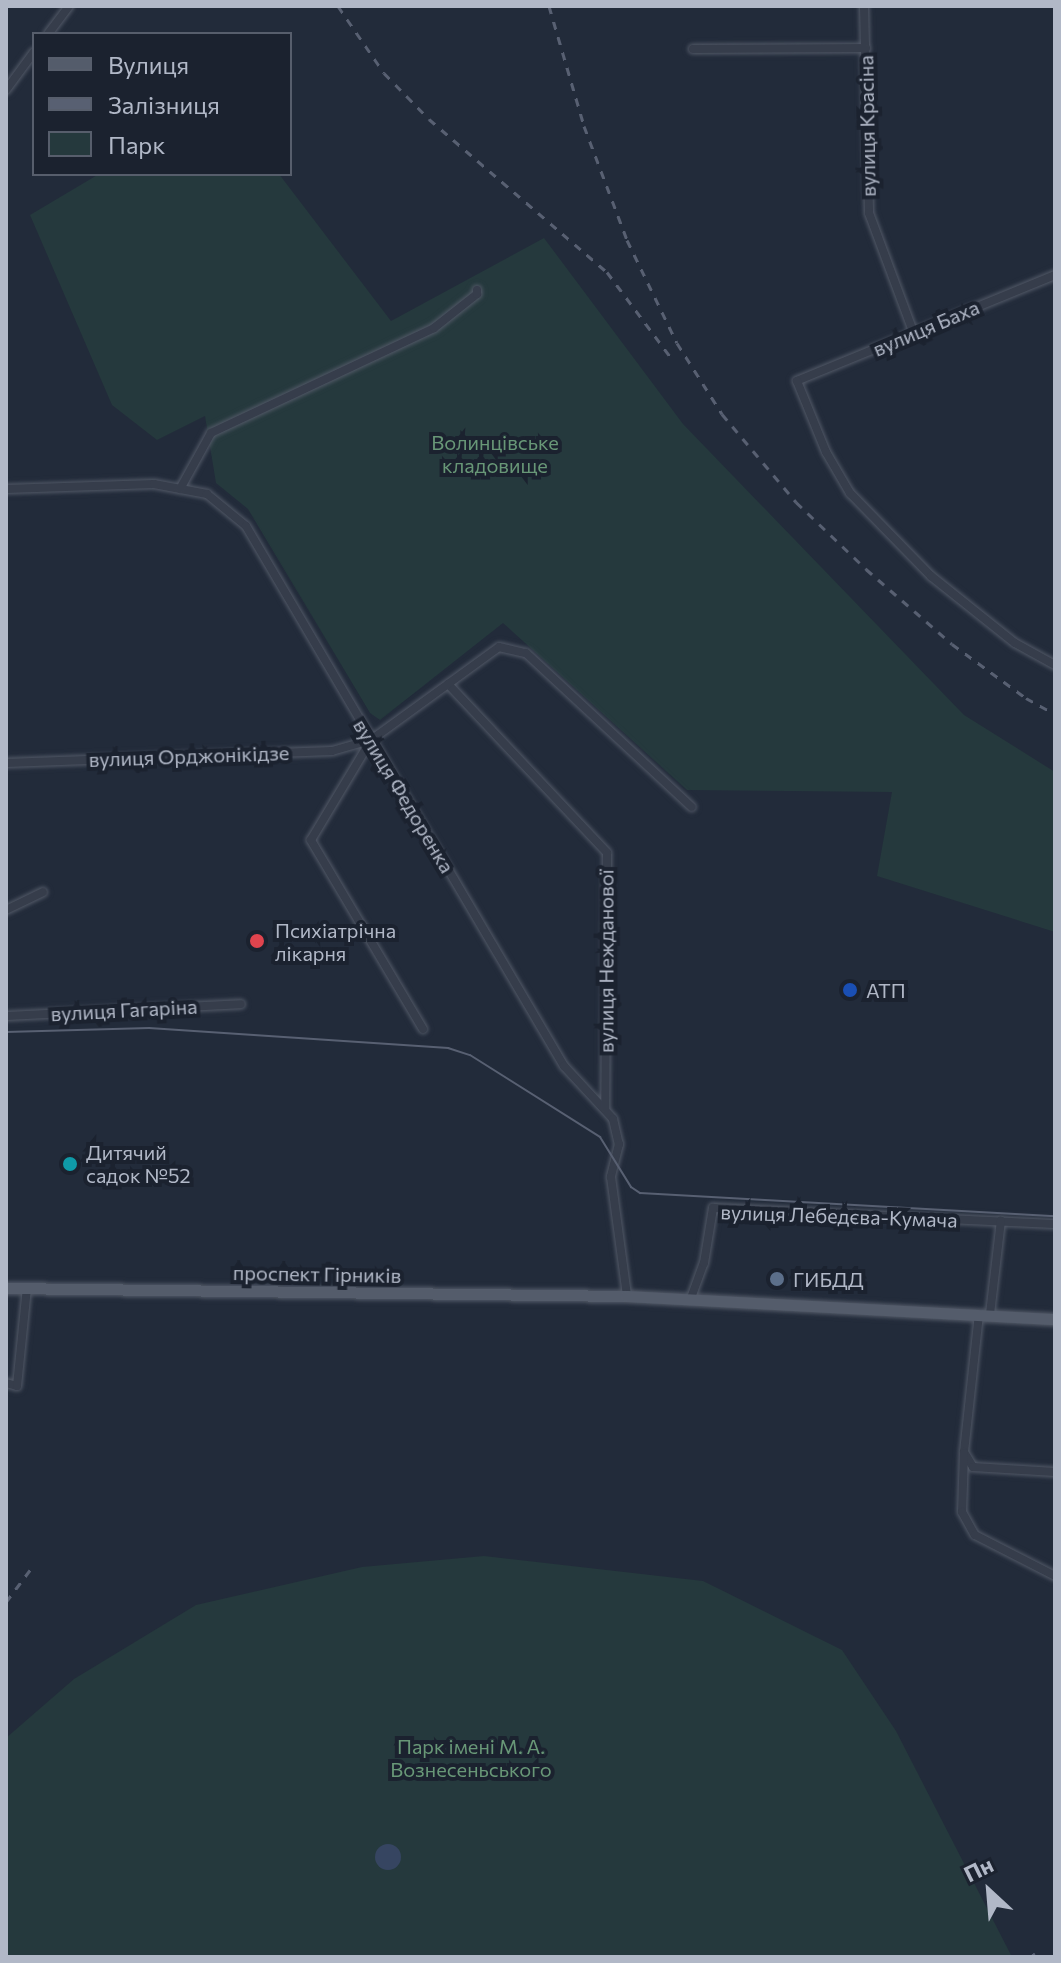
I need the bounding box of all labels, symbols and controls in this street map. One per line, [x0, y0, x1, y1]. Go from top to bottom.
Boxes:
legend [32, 32, 292, 176]
text: Вулиця [108, 50, 189, 79]
street label: вулиця Красіна [854, 55, 880, 197]
text: Залізниця [108, 90, 220, 119]
text: Парк [108, 130, 165, 159]
street label: вулиця Баха [869, 295, 983, 361]
park label: Волинцівське кладовище [431, 431, 559, 478]
street label: вулиця Федоренка [349, 715, 459, 877]
street label: вулиця Орджонікідзе [88, 741, 290, 771]
street label: вулиця Нежданової [594, 869, 618, 1053]
place label: Психіатрічна лікарня [275, 918, 396, 965]
marker: Психіатрічна лікарня [246, 930, 268, 952]
place label: АТП [866, 978, 906, 1002]
marker: АТП [841, 981, 859, 999]
street label: вулиця Гагаріна [50, 994, 198, 1026]
place label: Дитячий садок №52 [86, 1140, 190, 1187]
marker: Дитячий садок №52 [61, 1155, 79, 1173]
street label: вулиця Лебедєва-Кумача [720, 1200, 958, 1232]
street label: проспект Гірників [233, 1261, 401, 1287]
place label: ГИБДД [793, 1267, 864, 1291]
marker: ГИБДД [768, 1270, 786, 1288]
park label: Парк імені М. А. Вознесеньського [390, 1734, 552, 1781]
text: Пн [959, 1850, 997, 1888]
north arrow [949, 1851, 1029, 1931]

